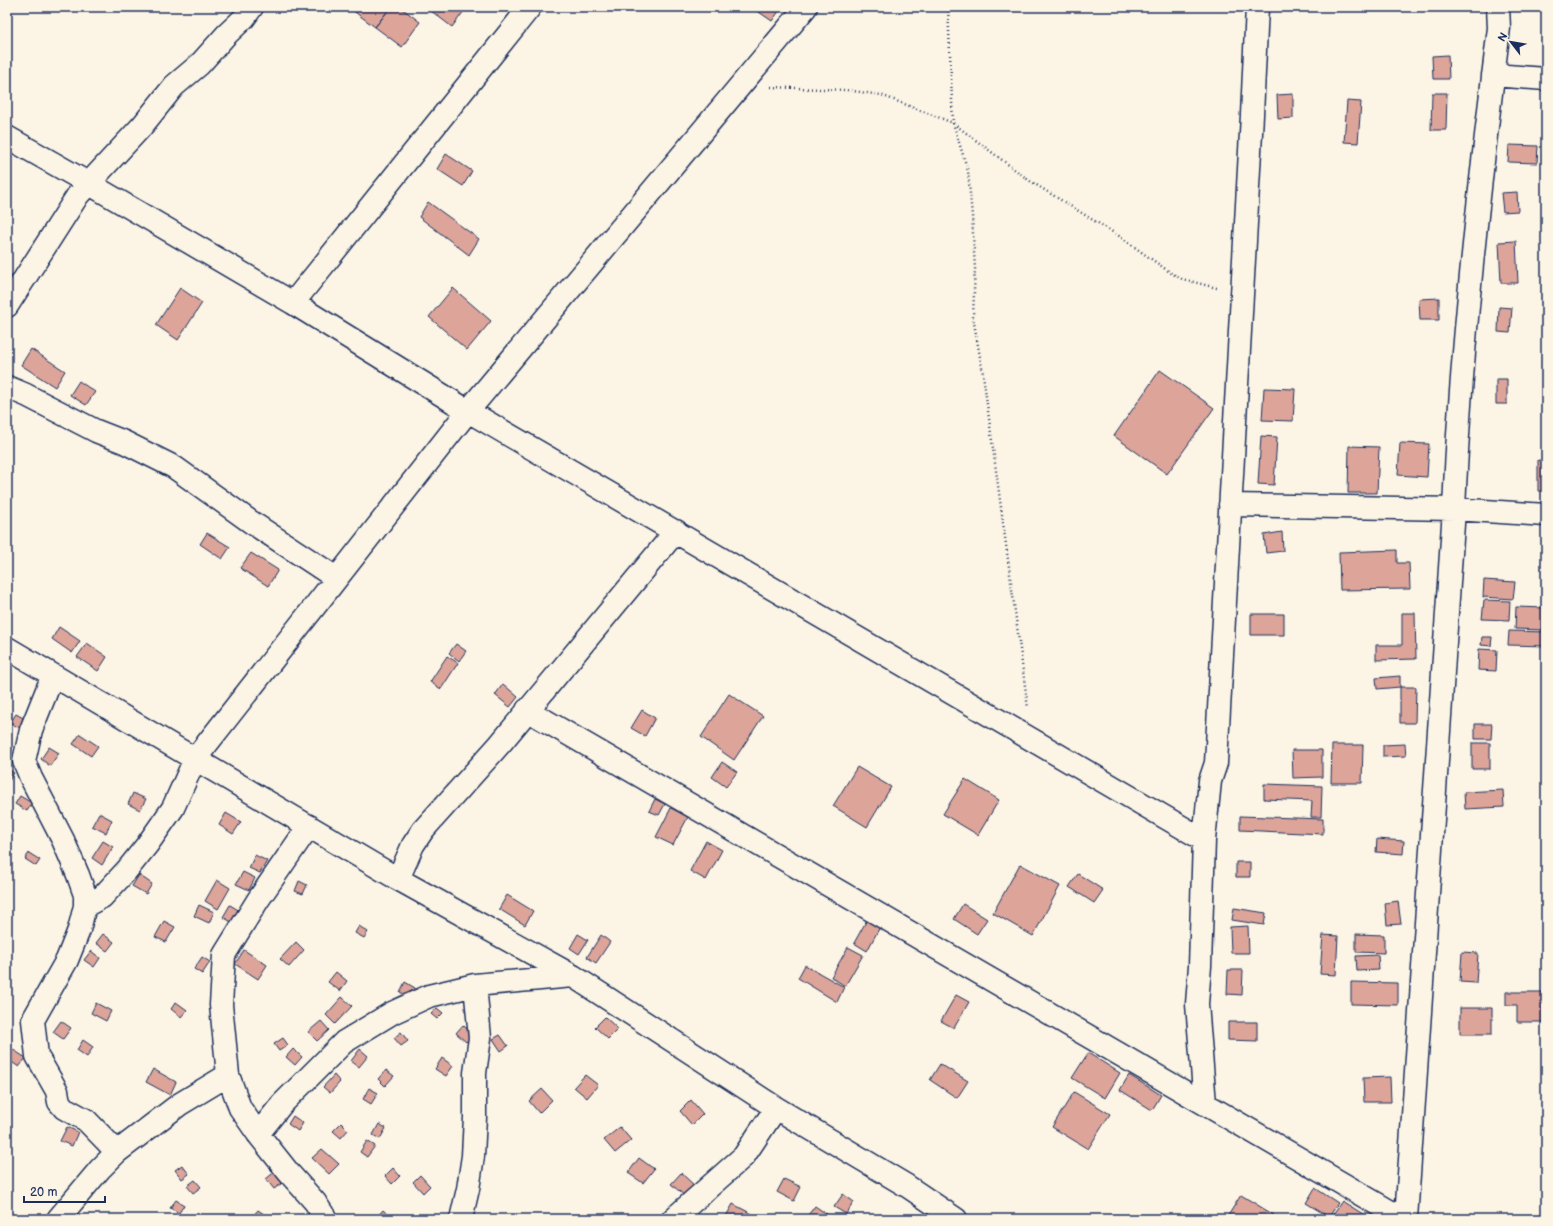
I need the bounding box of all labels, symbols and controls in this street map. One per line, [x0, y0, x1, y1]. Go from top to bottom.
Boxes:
north arrow [1491, 22, 1531, 62]
text: N [1495, 30, 1511, 44]
scale bar [24, 1178, 105, 1204]
text: 20 m [30, 1185, 57, 1200]

